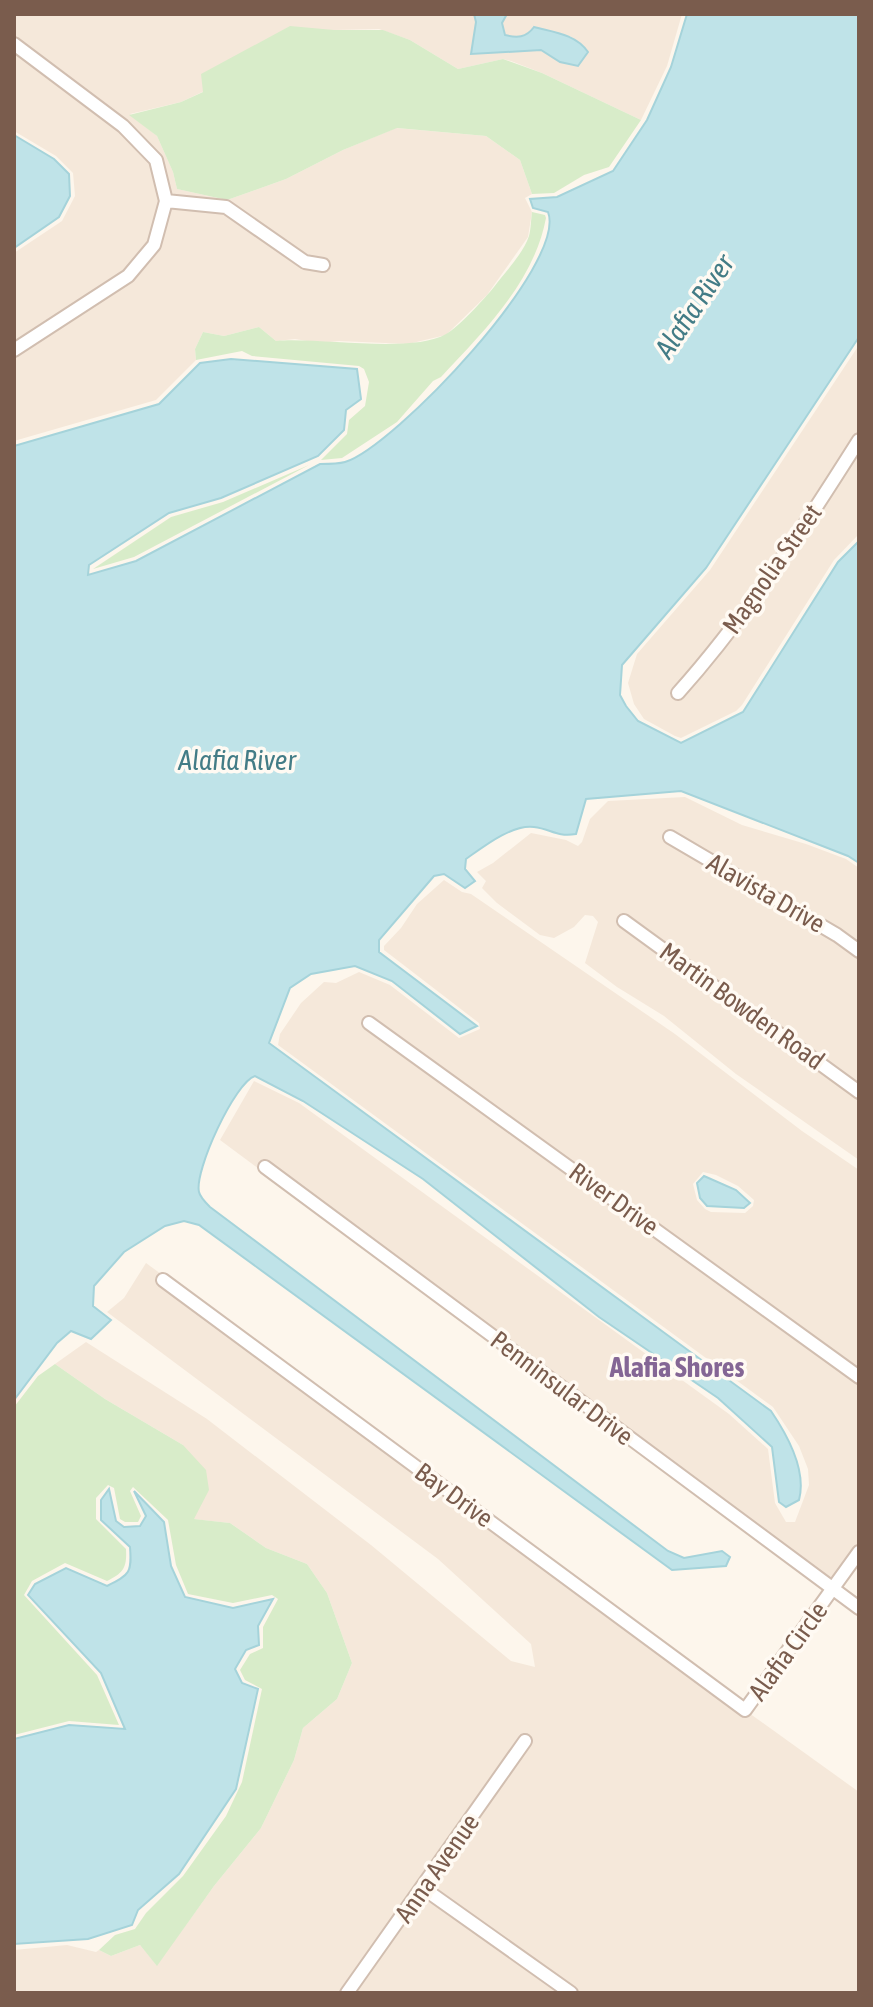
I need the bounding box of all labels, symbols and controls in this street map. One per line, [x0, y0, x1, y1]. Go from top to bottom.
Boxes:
water label: Alafia River [647, 247, 741, 364]
street label: Magnolia Street [716, 499, 828, 639]
water label: Alafia River [177, 744, 297, 776]
street label: Alavista Drive [702, 847, 830, 939]
street label: Martin Bowden Road [654, 936, 830, 1076]
street label: River Drive [564, 1157, 664, 1241]
street label: Penninsular Drive [485, 1325, 639, 1451]
district label: Alafia Shores [609, 1351, 744, 1383]
street label: Bay Drive [409, 1457, 499, 1533]
street label: Alafia Circle [742, 1596, 834, 1706]
street label: Anna Avenue [389, 1808, 485, 1928]

